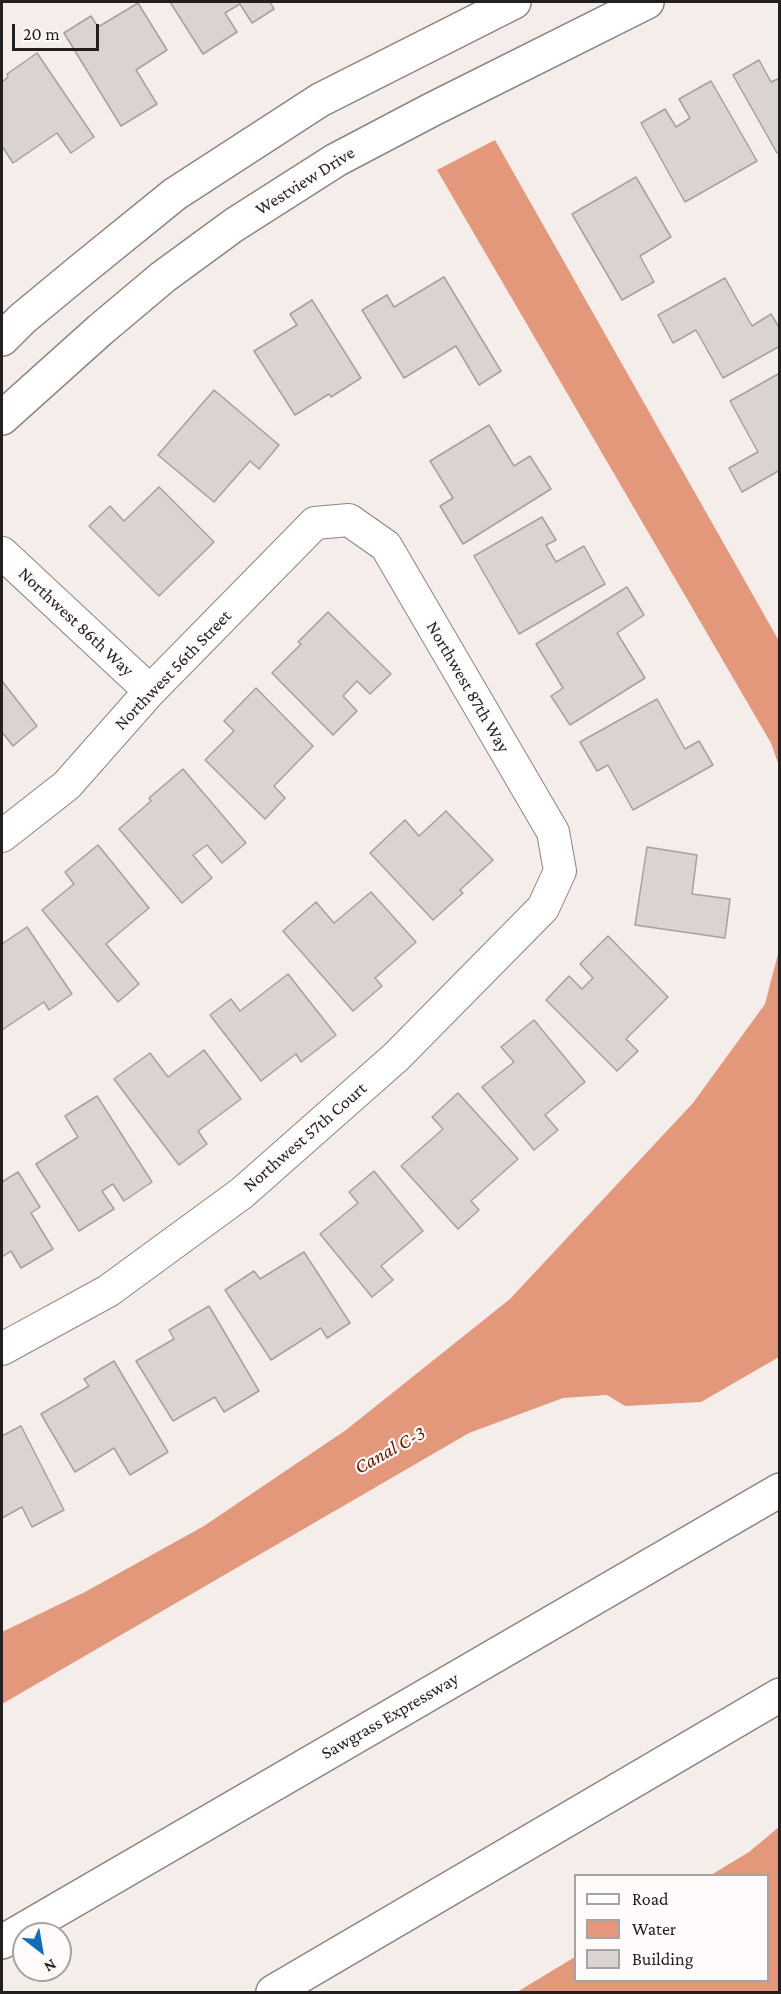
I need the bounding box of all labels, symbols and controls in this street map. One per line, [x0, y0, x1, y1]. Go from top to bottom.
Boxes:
scale bar [15, 12, 102, 50]
text: 20 m [23, 24, 60, 44]
street label: Westview Drive [251, 142, 359, 220]
street label: Northwest 86th Way [14, 563, 138, 681]
street label: Northwest 56th Street [110, 605, 236, 735]
street label: Northwest 87th Way [422, 617, 514, 757]
street label: Northwest 57th Court [239, 1077, 371, 1197]
water label: Canal C-3 [350, 1421, 430, 1479]
street label: Sawgrass Expressway [317, 1668, 463, 1764]
legend [574, 1874, 769, 1982]
text: Road [632, 1889, 669, 1909]
text: Water [632, 1919, 676, 1939]
north arrow [12, 1922, 72, 1982]
text: Building [632, 1949, 693, 1969]
text: N [41, 1956, 60, 1976]

